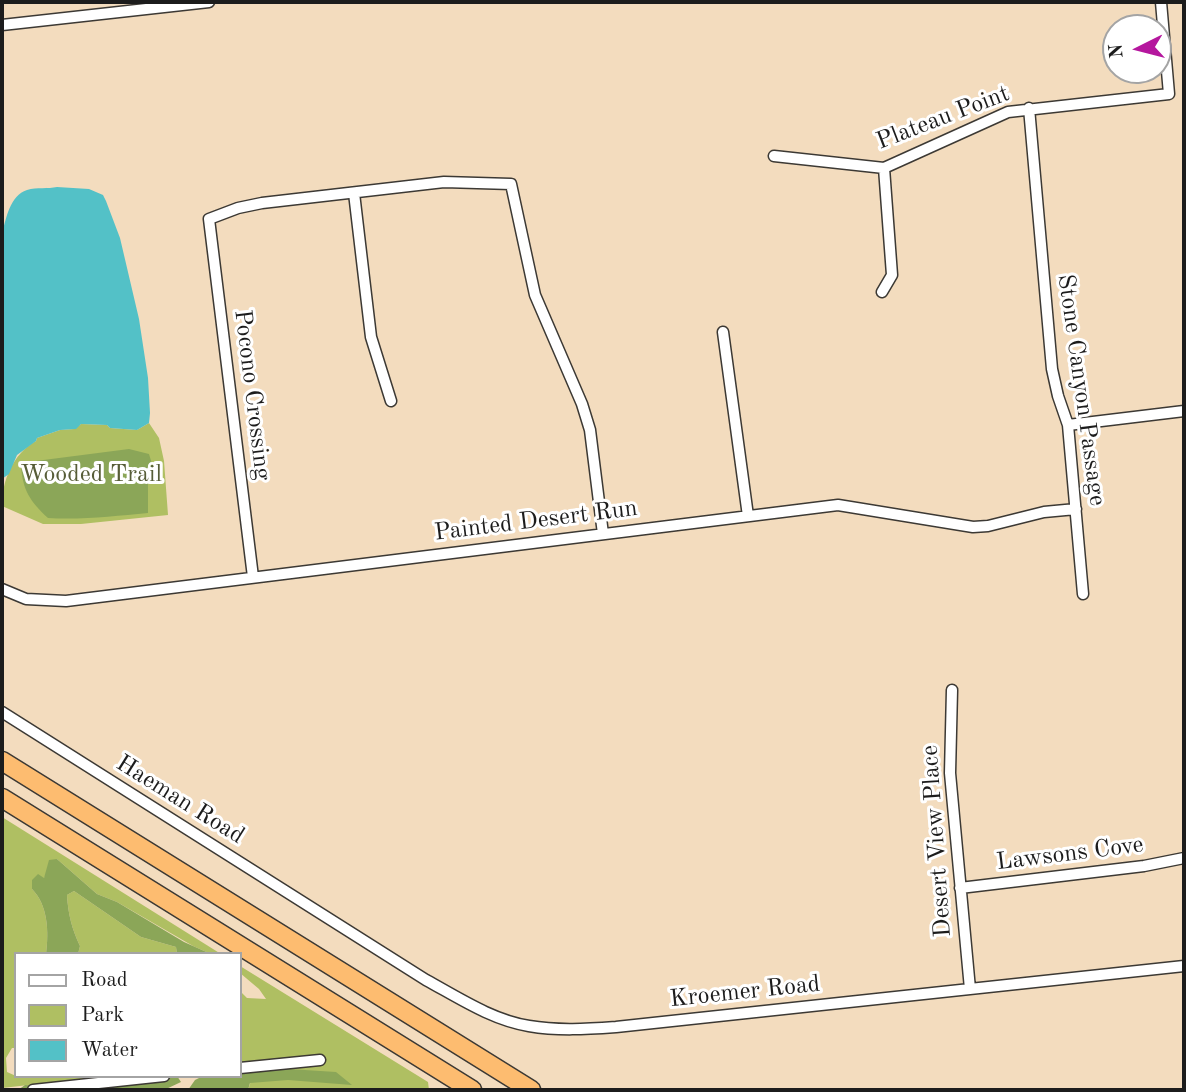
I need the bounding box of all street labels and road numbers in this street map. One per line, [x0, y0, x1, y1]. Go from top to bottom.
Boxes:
street label: Plateau Point [872, 79, 1014, 157]
street label: Stone Canyon Passage [1050, 272, 1112, 508]
street label: Pocono Crossing [227, 308, 277, 482]
street label: Painted Desert Run [433, 494, 639, 548]
street label: Desert View Place [916, 744, 958, 938]
street label: Haeman Road [111, 749, 249, 851]
street label: Lawsons Cove [995, 831, 1145, 877]
street label: Kroemer Road [668, 970, 822, 1014]

